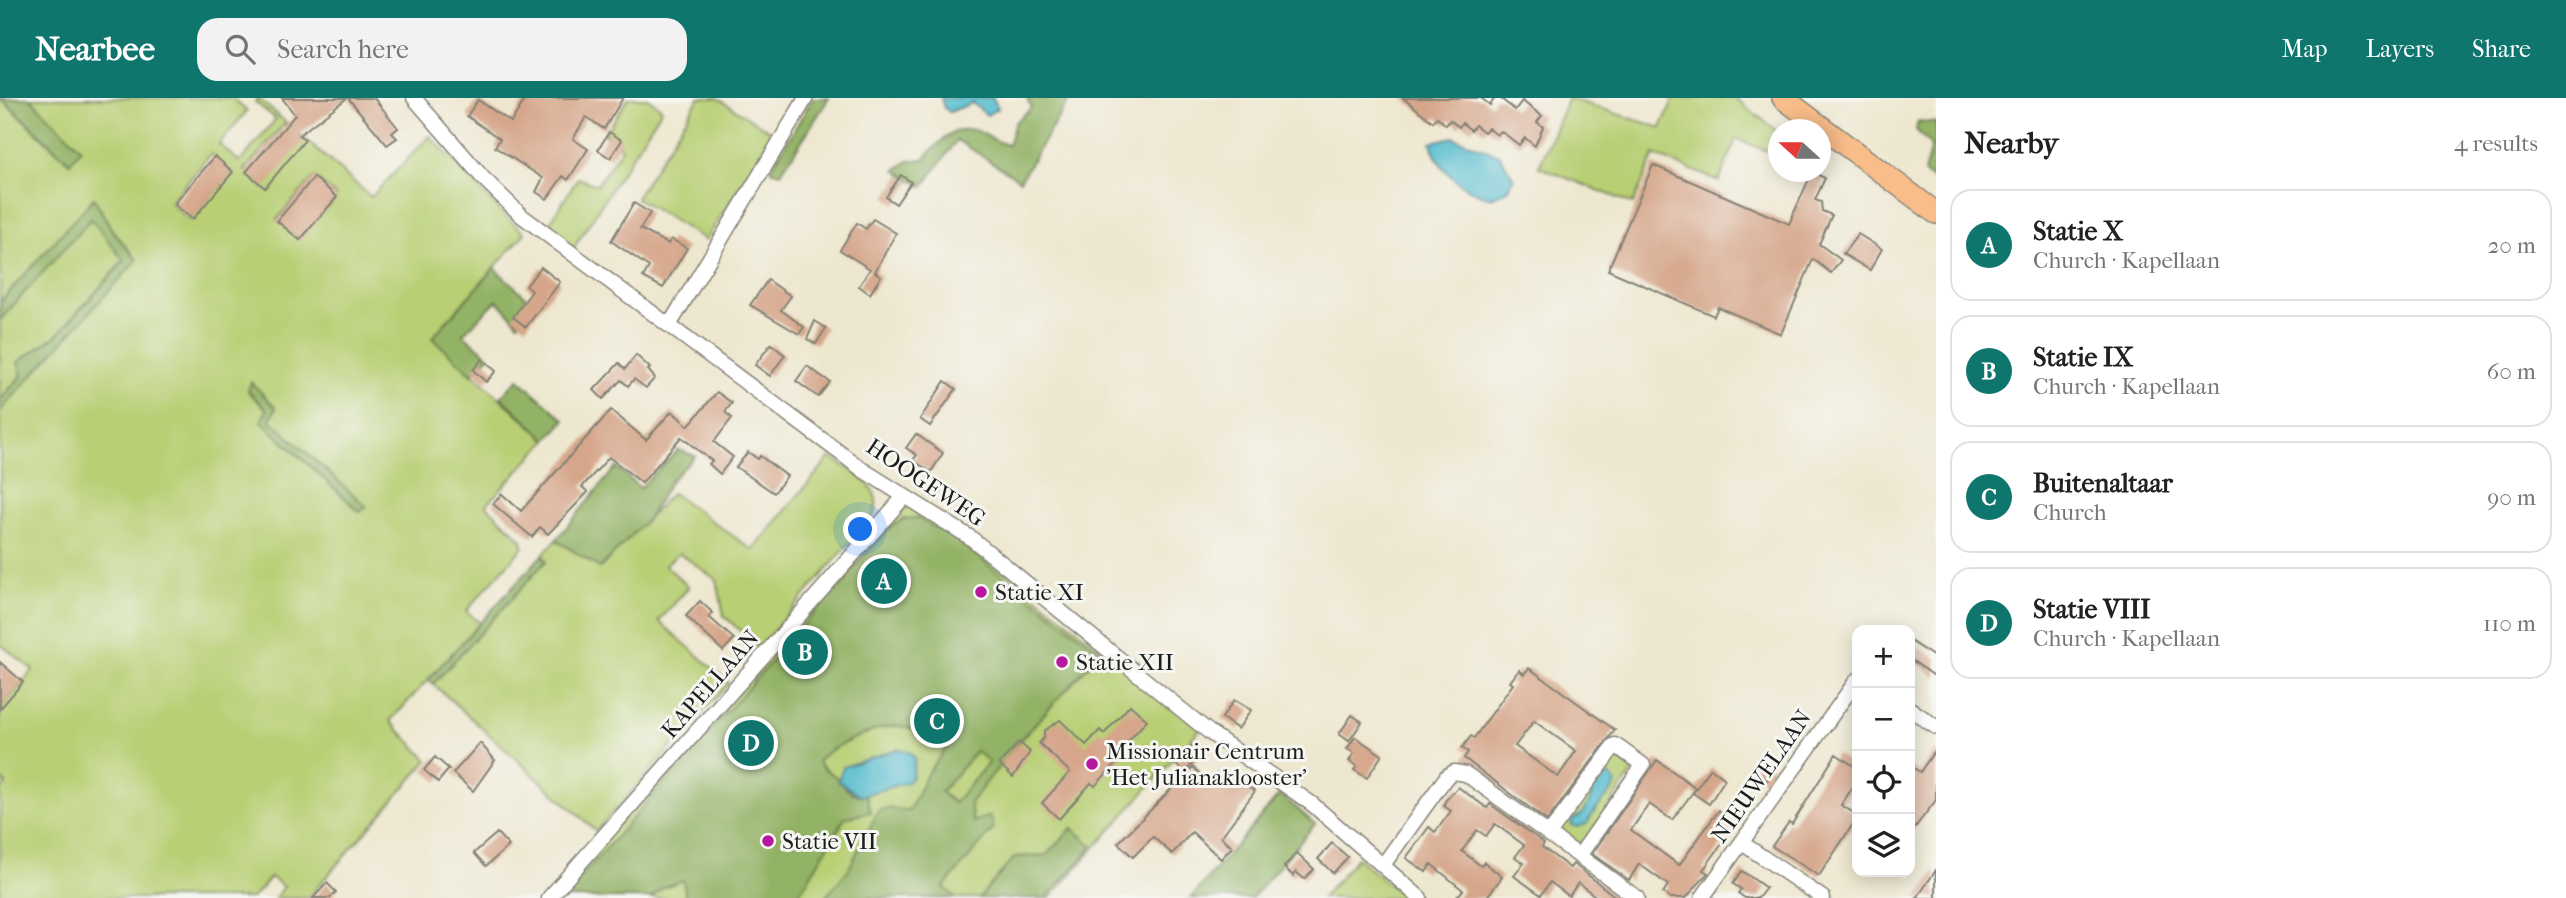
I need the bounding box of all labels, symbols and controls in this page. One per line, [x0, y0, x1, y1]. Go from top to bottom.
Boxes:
search box [197, 18, 687, 81]
text: Nearbee [35, 30, 155, 69]
icon: search [221, 30, 259, 68]
text: Search here [277, 34, 409, 65]
text: Map [2282, 35, 2328, 63]
text: Layers [2366, 35, 2434, 63]
text: Share [2472, 35, 2531, 63]
north arrow [1768, 119, 1831, 182]
text: Nearby [1964, 126, 2059, 161]
text: 4 results [2454, 130, 2538, 157]
text: Statie X [2033, 216, 2123, 247]
text: A [1982, 232, 1996, 259]
text: 20 m [2487, 232, 2536, 259]
text: Church · Kapellaan [2033, 247, 2220, 274]
text: Statie IX [2033, 342, 2133, 373]
text: B [1982, 358, 1996, 385]
text: 60 m [2487, 358, 2536, 385]
text: Church · Kapellaan [2033, 373, 2220, 400]
street label: HOOGEWEG [861, 433, 990, 532]
text: Buitenaltaar [2033, 468, 2173, 499]
text: C [1981, 484, 1997, 511]
text: 90 m [2487, 484, 2536, 511]
text: Church [2033, 499, 2107, 526]
your location [843, 512, 877, 546]
pin: A [861, 555, 907, 607]
place label: Statie XI [995, 579, 1084, 606]
marker: Statie XI [973, 584, 989, 600]
text: Statie VIII [2033, 594, 2150, 625]
text: D [1980, 610, 1998, 637]
text: 110 m [2483, 610, 2536, 637]
street label: KAPELLAAN [656, 625, 765, 744]
map controls [1852, 625, 1915, 877]
button: + [1852, 625, 1915, 688]
text: Church · Kapellaan [2033, 625, 2220, 652]
pin: B [782, 626, 828, 678]
place label: Statie XII [1076, 649, 1174, 676]
marker: Statie XII [1054, 654, 1070, 670]
button: − [1852, 688, 1915, 751]
pin: C [914, 695, 960, 747]
street label: NIEUWELAAN [1706, 705, 1817, 848]
pin: D [728, 717, 774, 769]
place label: Missionair Centrum 'Het Julianaklooster' [1106, 738, 1307, 791]
button: locate [1852, 751, 1915, 814]
marker: Missionair Centrum 'Het Julianaklooster' [1084, 756, 1100, 772]
button: layers [1852, 814, 1915, 877]
place label: Statie VII [782, 828, 877, 855]
marker: Statie VII [760, 833, 776, 849]

